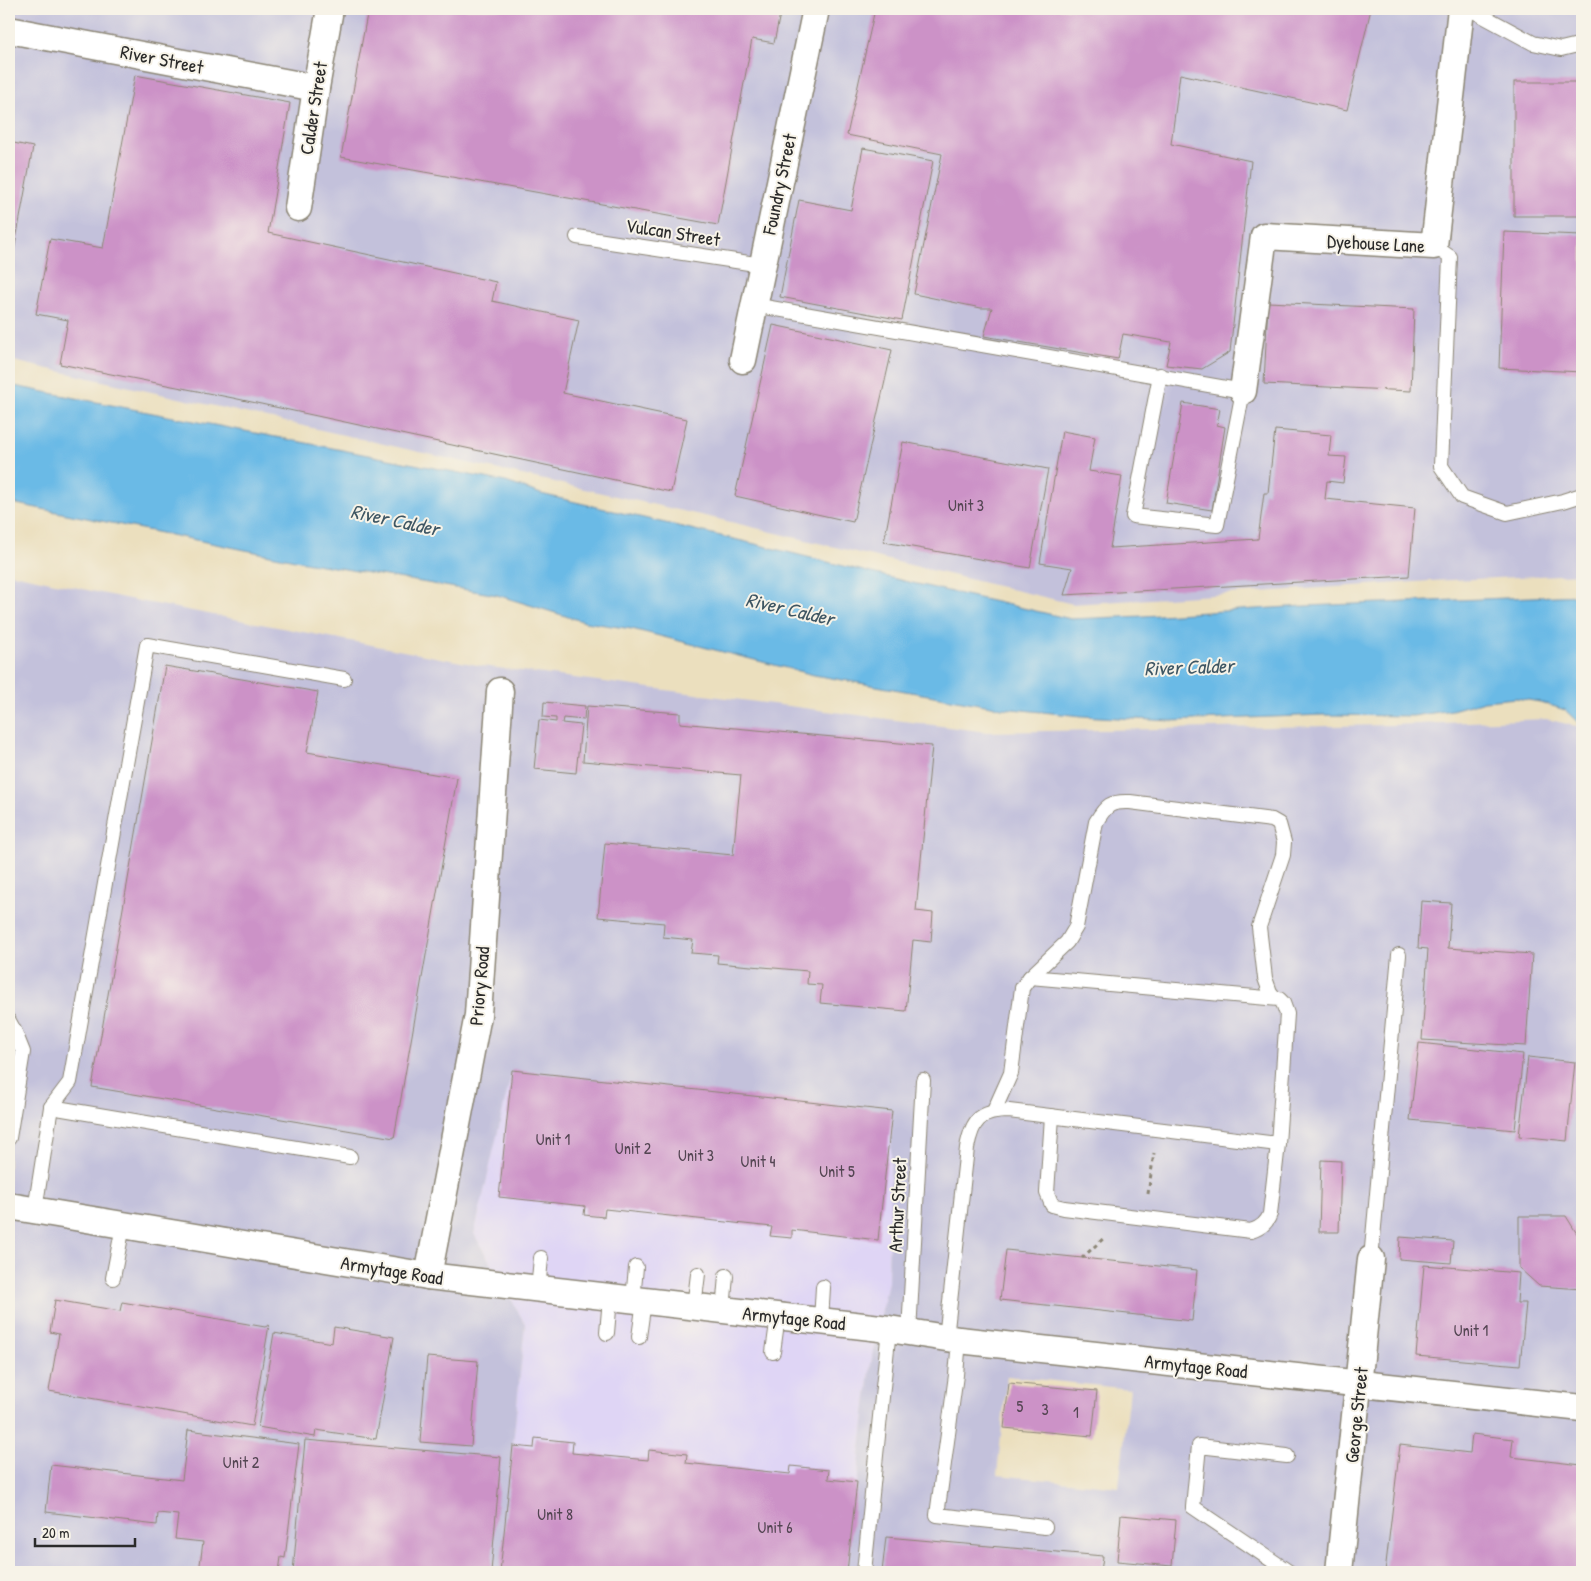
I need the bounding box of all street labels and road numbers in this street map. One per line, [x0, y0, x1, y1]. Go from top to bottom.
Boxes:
street label: River Street [118, 38, 206, 80]
street label: Calder Street [293, 59, 333, 156]
street label: Foundry Street [755, 131, 802, 238]
street label: Vulcan Street [624, 212, 723, 252]
street label: Dyehouse Lane [1326, 227, 1426, 259]
street label: Priory Road [463, 945, 495, 1027]
street label: Arthur Street [882, 1157, 912, 1253]
street label: Armytage Road [339, 1249, 446, 1291]
street label: Armytage Road [741, 1300, 847, 1336]
street label: Armytage Road [1143, 1348, 1249, 1384]
street label: George Street [1338, 1365, 1374, 1464]

